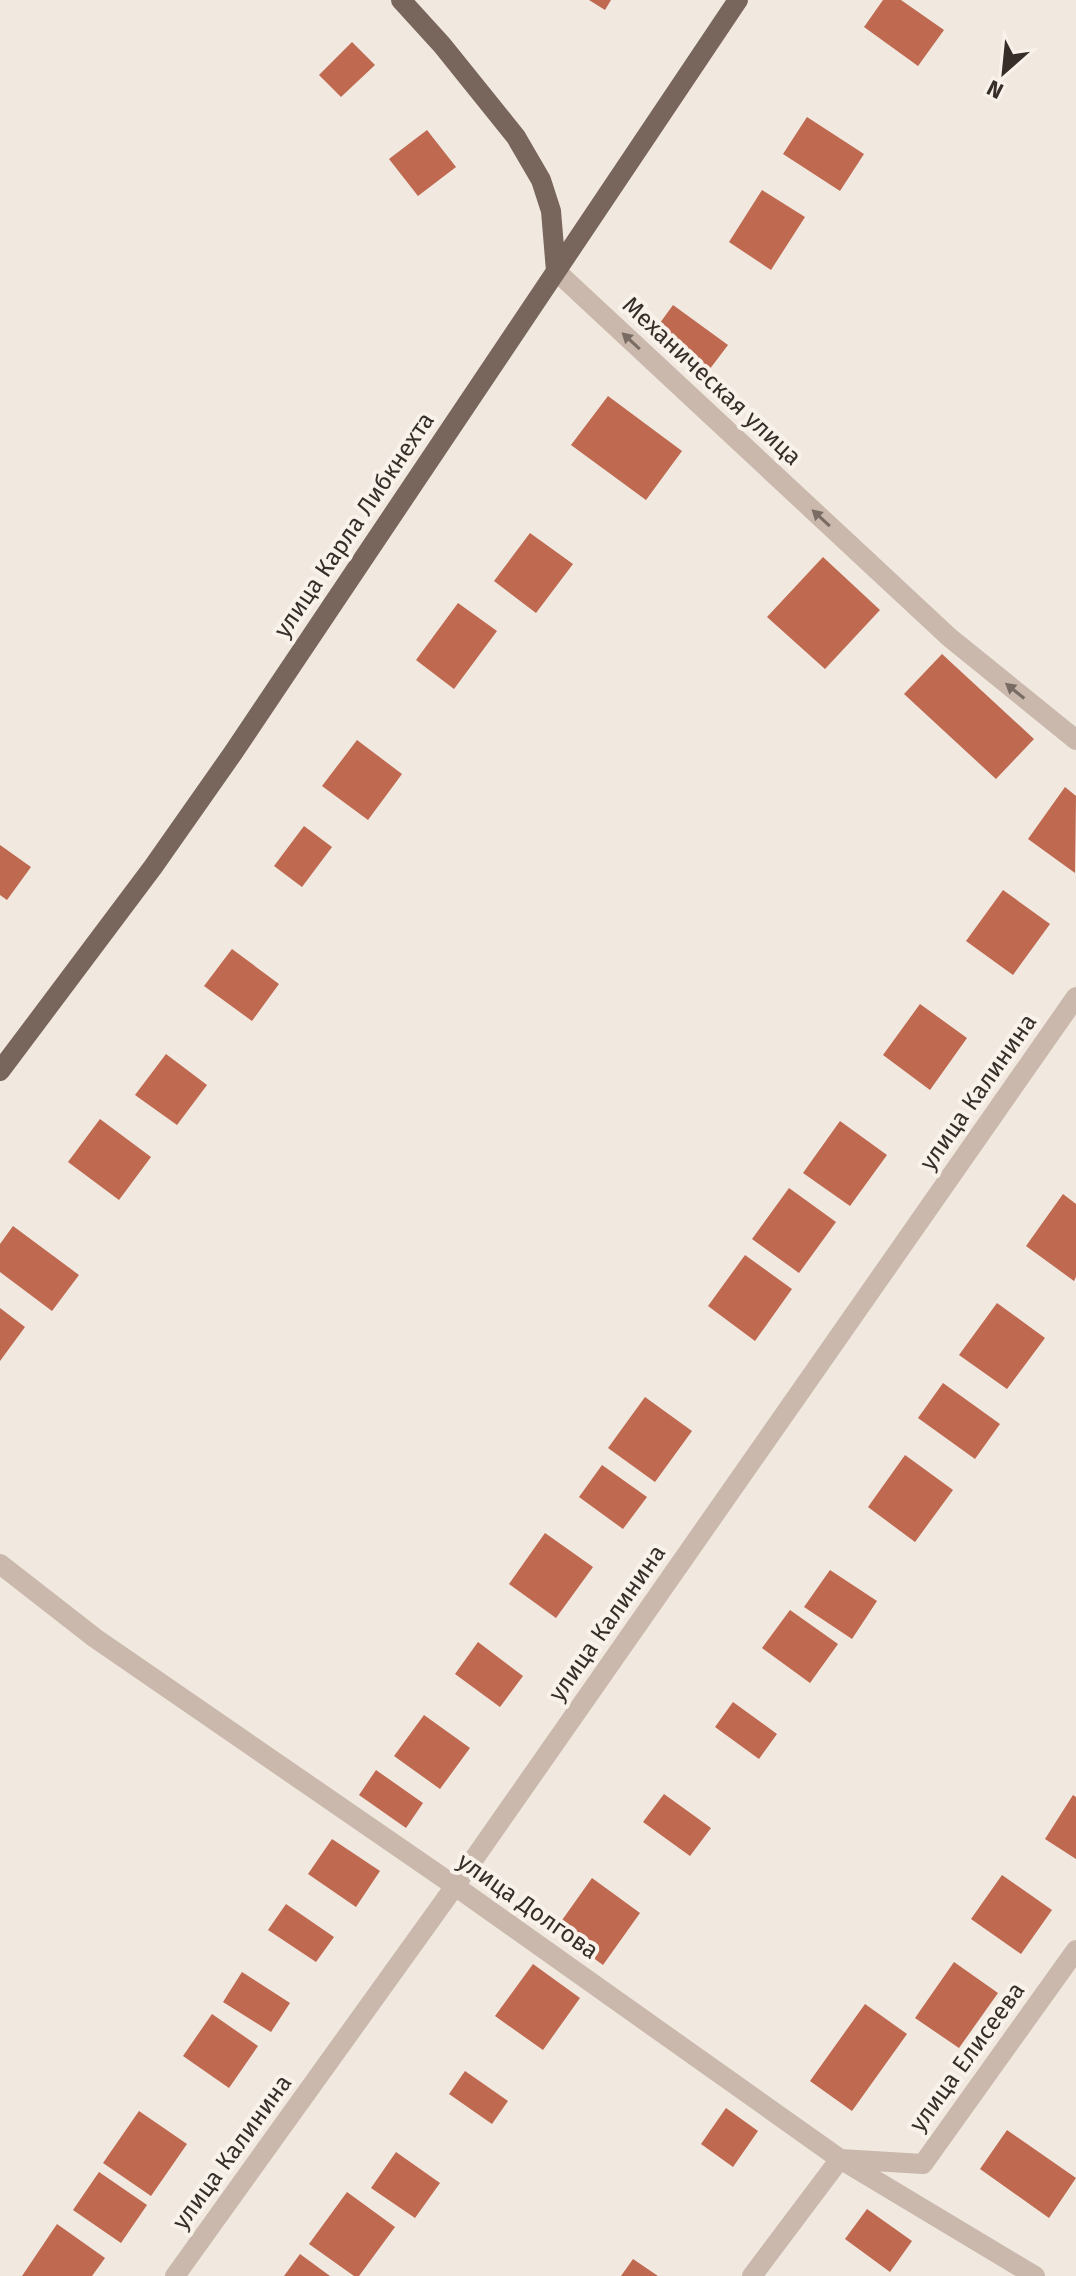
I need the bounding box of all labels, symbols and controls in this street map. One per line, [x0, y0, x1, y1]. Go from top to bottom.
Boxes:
north arrow [964, 32, 1044, 112]
text: N [983, 74, 1008, 105]
street label: Механическая улица [617, 291, 807, 471]
one-way arrow [622, 333, 641, 351]
street label: улица Карла Либкнехта [268, 407, 440, 643]
one-way arrow [812, 510, 831, 528]
one-way arrow [1006, 683, 1026, 700]
street label: улица Калинина [914, 1008, 1042, 1176]
street label: улица Калинина [543, 1539, 671, 1707]
street label: улица Долгова [452, 1847, 604, 1965]
street label: улица Елисеева [903, 1977, 1031, 2137]
street label: улица Калинина [166, 2069, 298, 2235]

